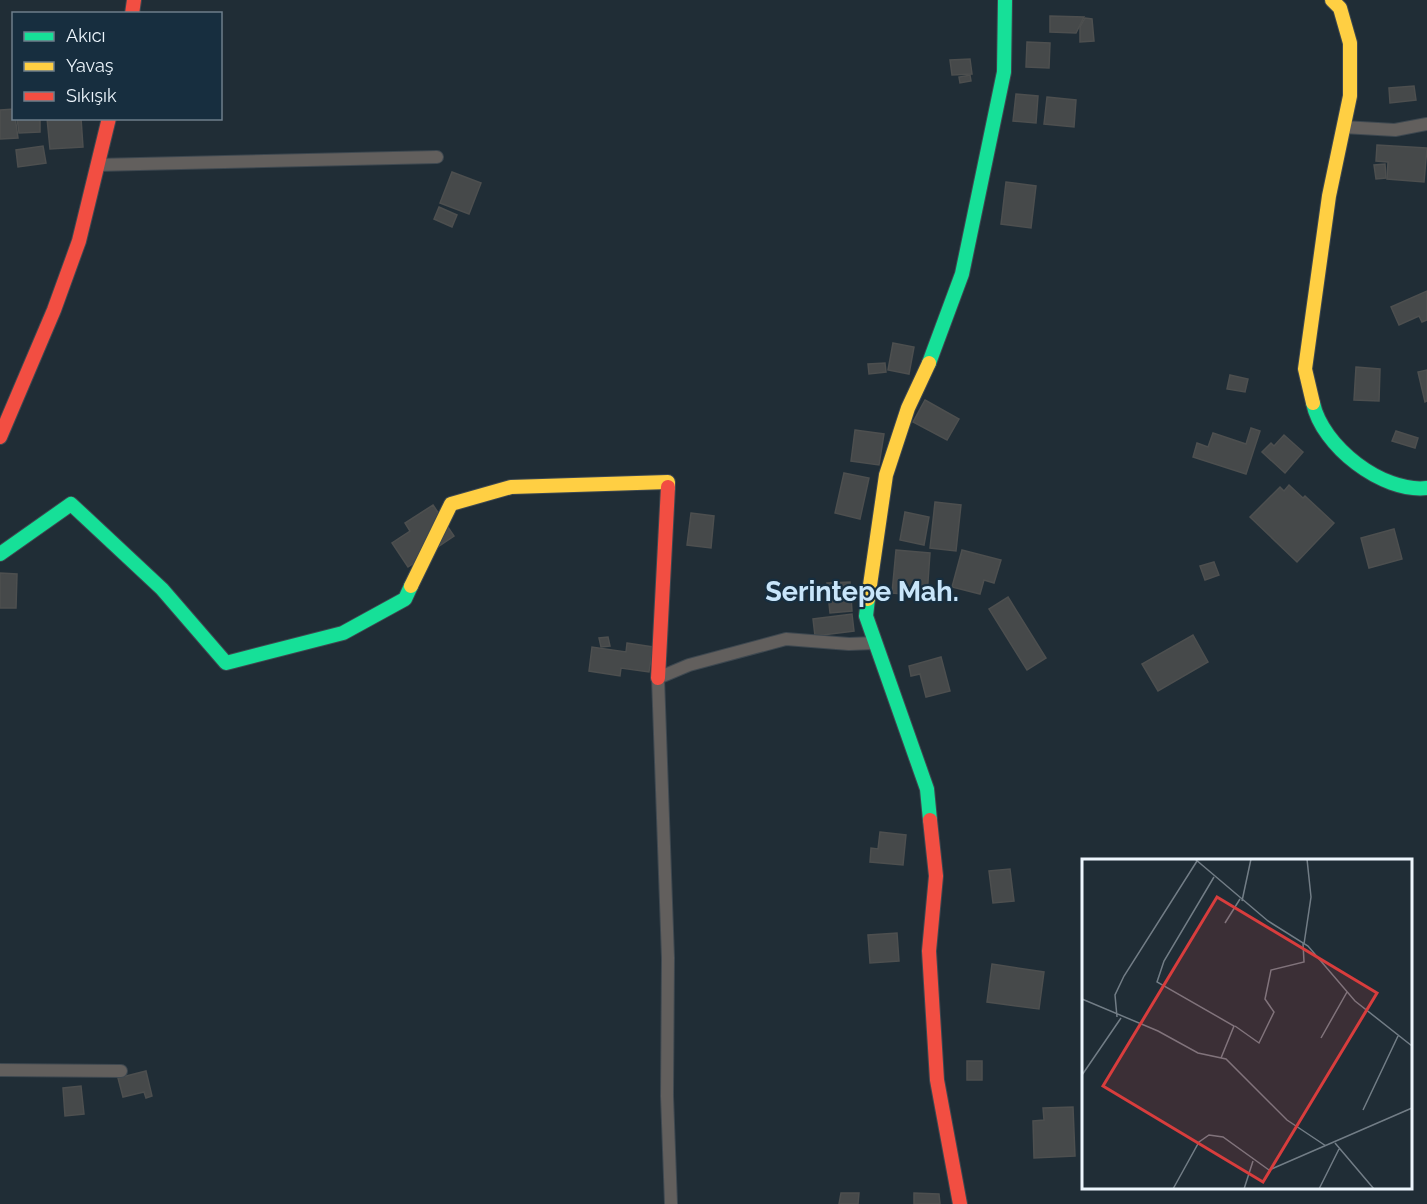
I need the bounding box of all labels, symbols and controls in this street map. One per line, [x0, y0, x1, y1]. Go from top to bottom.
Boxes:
legend [12, 12, 222, 120]
text: Akıcı [66, 25, 105, 46]
text: Yavaş [66, 55, 114, 76]
text: Sıkışık [66, 85, 117, 106]
district label: Serintepe Mah. [765, 576, 959, 607]
inset map [1082, 859, 1412, 1189]

